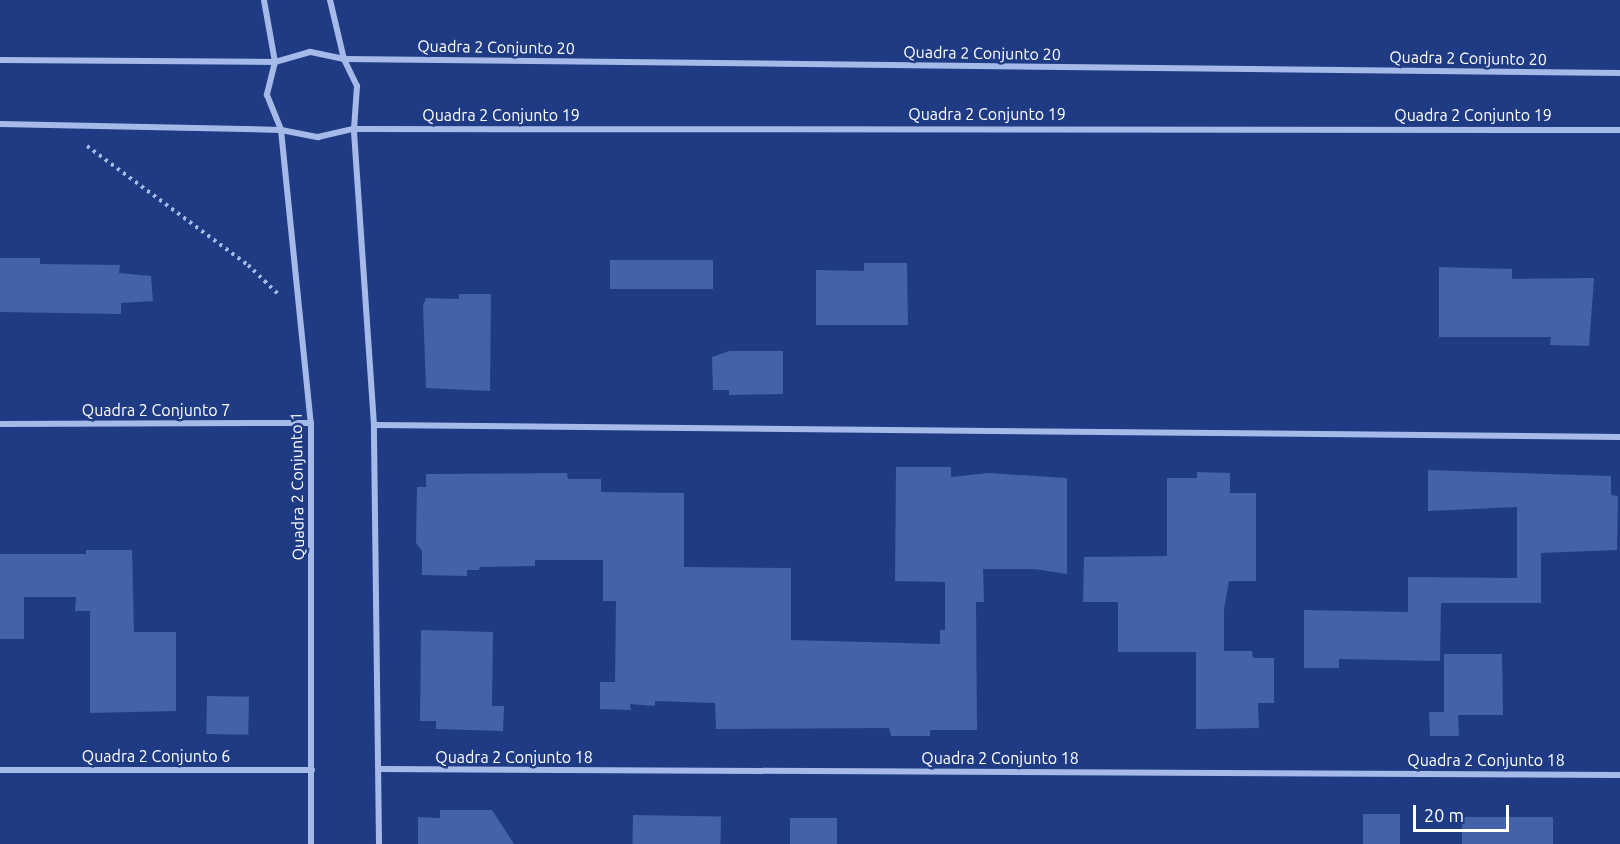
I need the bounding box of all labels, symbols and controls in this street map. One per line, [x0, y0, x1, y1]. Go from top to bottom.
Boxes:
street label: Quadra 2 Conjunto 20 [417, 36, 575, 58]
street label: Quadra 2 Conjunto 20 [903, 42, 1061, 64]
street label: Quadra 2 Conjunto 20 [1389, 47, 1547, 69]
street label: Quadra 2 Conjunto 19 [908, 104, 1066, 124]
street label: Quadra 2 Conjunto 19 [422, 105, 580, 125]
street label: Quadra 2 Conjunto 19 [1394, 105, 1552, 125]
street label: Quadra 2 Conjunto 7 [82, 400, 230, 420]
street label: Quadra 2 Conjunto 1 [286, 412, 308, 560]
street label: Quadra 2 Conjunto 6 [82, 746, 230, 766]
street label: Quadra 2 Conjunto 18 [435, 747, 593, 767]
street label: Quadra 2 Conjunto 18 [921, 748, 1079, 768]
street label: Quadra 2 Conjunto 18 [1407, 750, 1565, 770]
scale bar [1416, 793, 1512, 831]
text: 20 m [1424, 805, 1464, 825]

